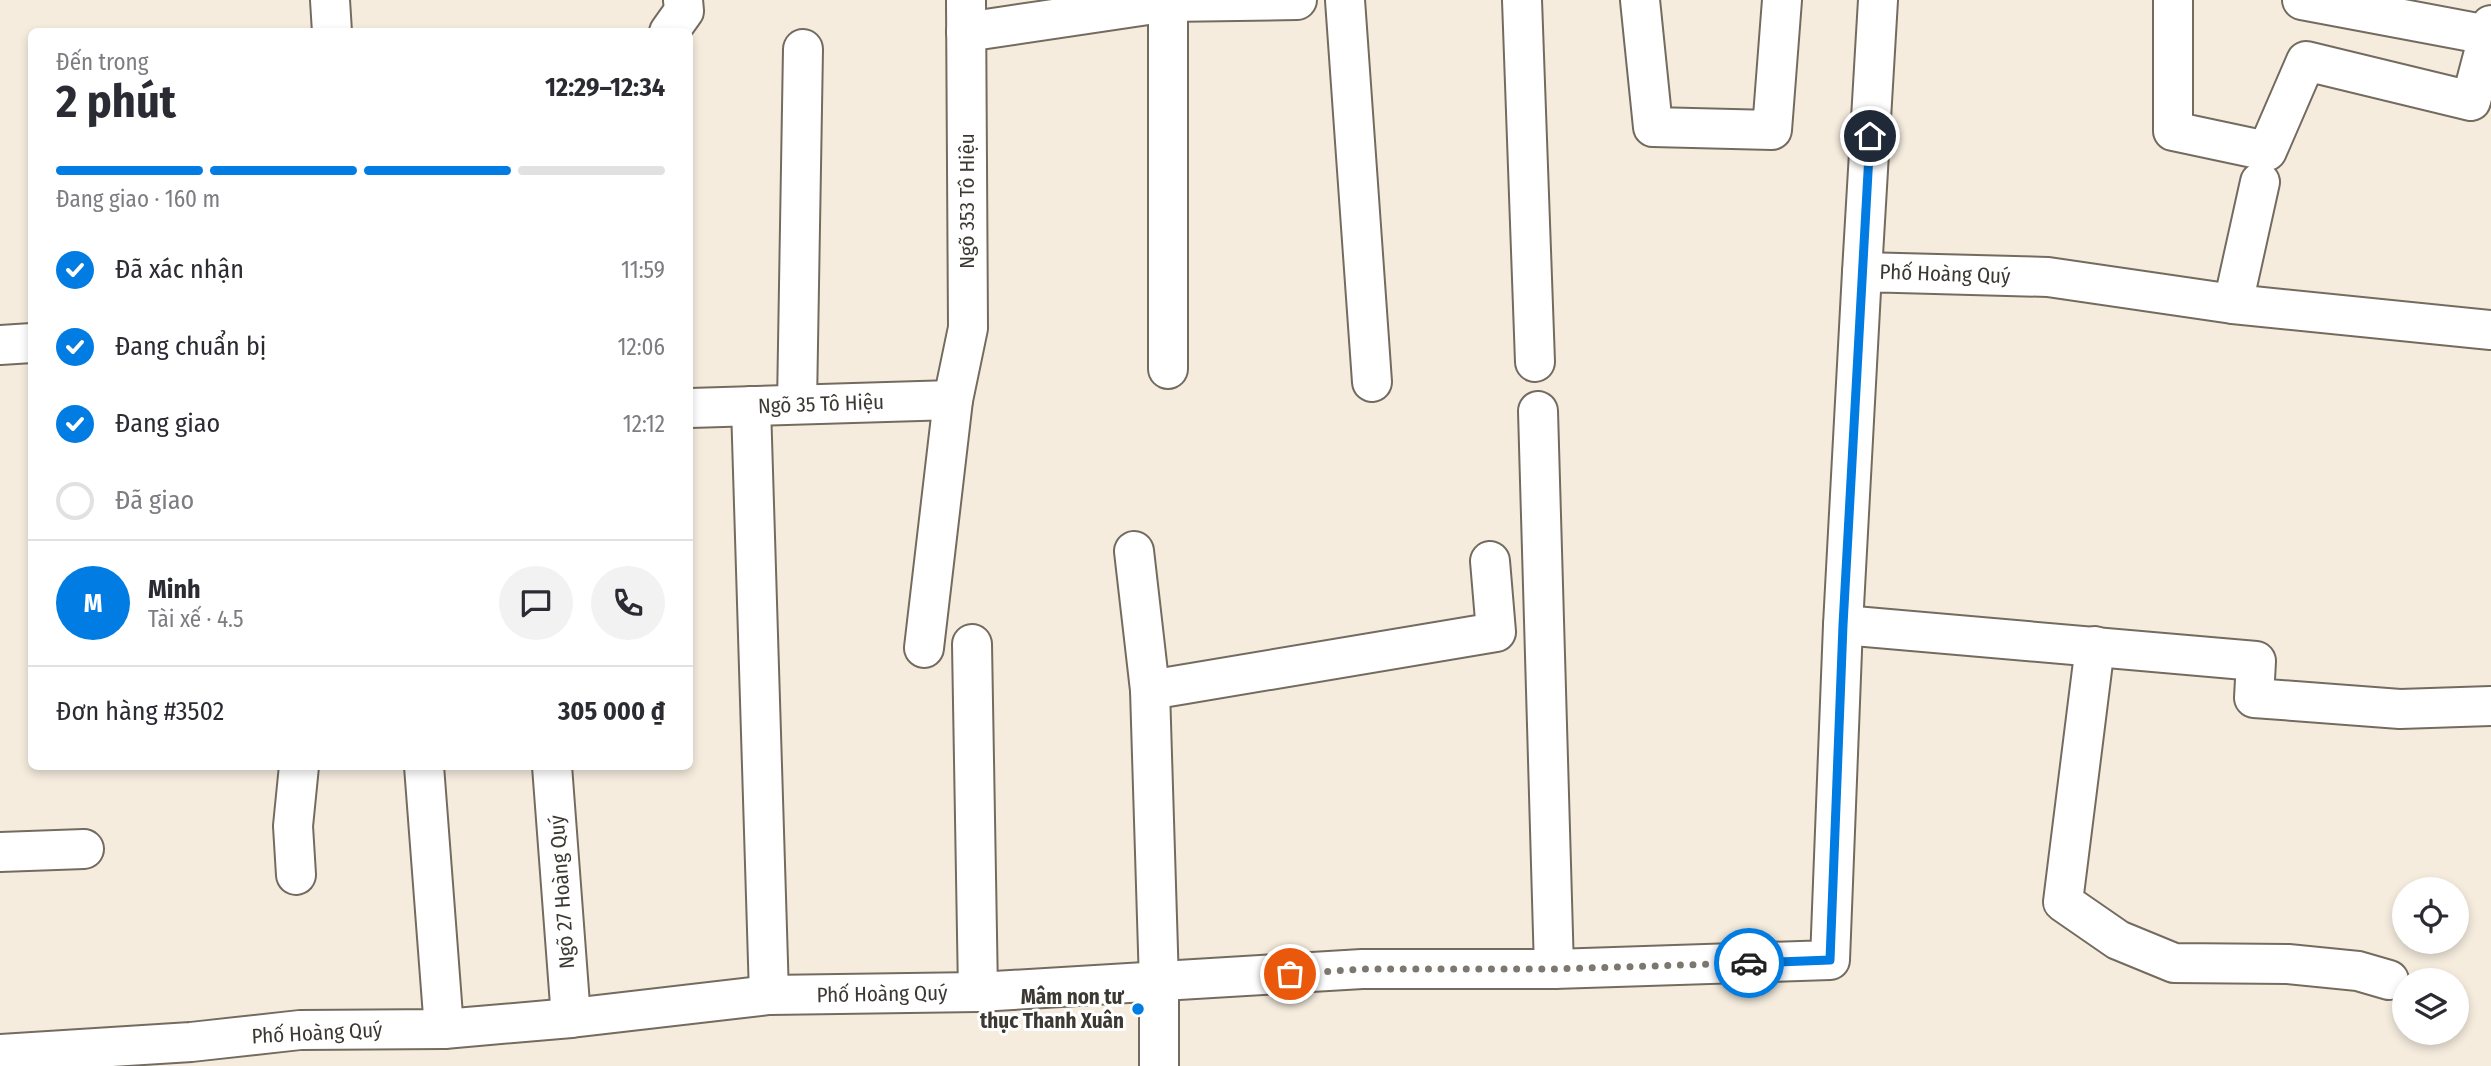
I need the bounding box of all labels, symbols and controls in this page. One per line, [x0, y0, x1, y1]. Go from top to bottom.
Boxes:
text: Đến trong [56, 48, 148, 76]
text: 12:29–12:34 [545, 72, 665, 103]
text: 2 phút [56, 74, 176, 129]
pin [1840, 106, 1900, 166]
icon: home [1851, 117, 1889, 155]
street label: Ngõ 353 Tô Hiệu [954, 133, 980, 269]
text: Đang giao · 160 m [56, 185, 220, 213]
icon: check [56, 251, 94, 289]
text: Đã xác nhận [115, 254, 244, 285]
text: 11:59 [621, 256, 665, 284]
street label: Phố Hoàng Quý [1879, 259, 2011, 289]
icon: check [56, 328, 94, 366]
text: Đang chuẩn bị [115, 331, 266, 362]
text: 12:06 [618, 333, 665, 361]
street label: Ngõ 35 Tô Hiệu [757, 389, 885, 419]
icon: check [56, 405, 94, 443]
text: Đang giao [115, 408, 220, 439]
text: 12:12 [623, 410, 665, 438]
text: Đã giao [115, 485, 194, 516]
button: chat [499, 566, 573, 640]
button: phone [591, 566, 665, 640]
text: Minh [148, 574, 201, 605]
text: M [84, 588, 102, 619]
text: Tài xế · 4.5 [148, 605, 244, 633]
text: Đơn hàng #3502 [56, 696, 224, 727]
text: 305 000 ₫ [558, 696, 665, 727]
street label: Ngõ 27 Hoàng Quý [544, 814, 580, 970]
map controls [2392, 877, 2469, 1045]
button: locate [2392, 877, 2469, 954]
courier [1714, 928, 1784, 998]
pin [1260, 944, 1320, 1004]
icon: car [1730, 944, 1768, 982]
icon: bag [1271, 955, 1309, 993]
button: layers [2392, 968, 2469, 1045]
street label: Phố Hoàng Quý [816, 980, 948, 1008]
place label: Mâm non tư thục Thanh Xuân [980, 984, 1125, 1034]
marker: Mâm non tư thục Thanh Xuân [1130, 1001, 1146, 1017]
street label: Phố Hoàng Quý [251, 1017, 384, 1049]

